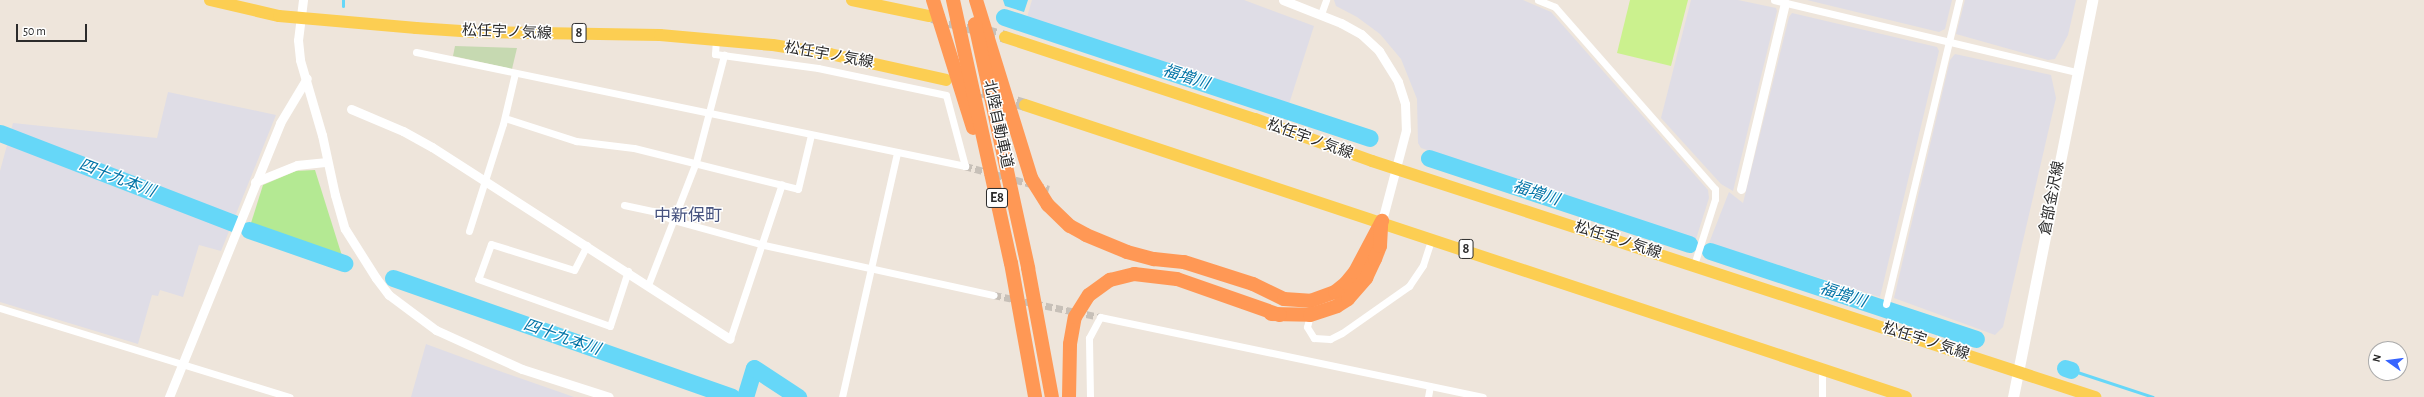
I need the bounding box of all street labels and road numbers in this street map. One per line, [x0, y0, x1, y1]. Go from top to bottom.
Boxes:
street label: 松任宇ノ気線 [462, 21, 552, 43]
road number: 8 [571, 21, 587, 45]
street label: 松任宇ノ気線 [783, 38, 875, 72]
street label: 北陸自動車道 [980, 78, 1016, 170]
street label: 松任宇ノ気線 [1265, 115, 1355, 163]
street label: 倉部金沢線 [2036, 159, 2068, 237]
road number: E8 [985, 186, 1009, 210]
street label: 松任宇ノ気線 [1572, 218, 1664, 262]
road number: 8 [1458, 237, 1474, 261]
street label: 松任宇ノ気線 [1880, 319, 1972, 363]

